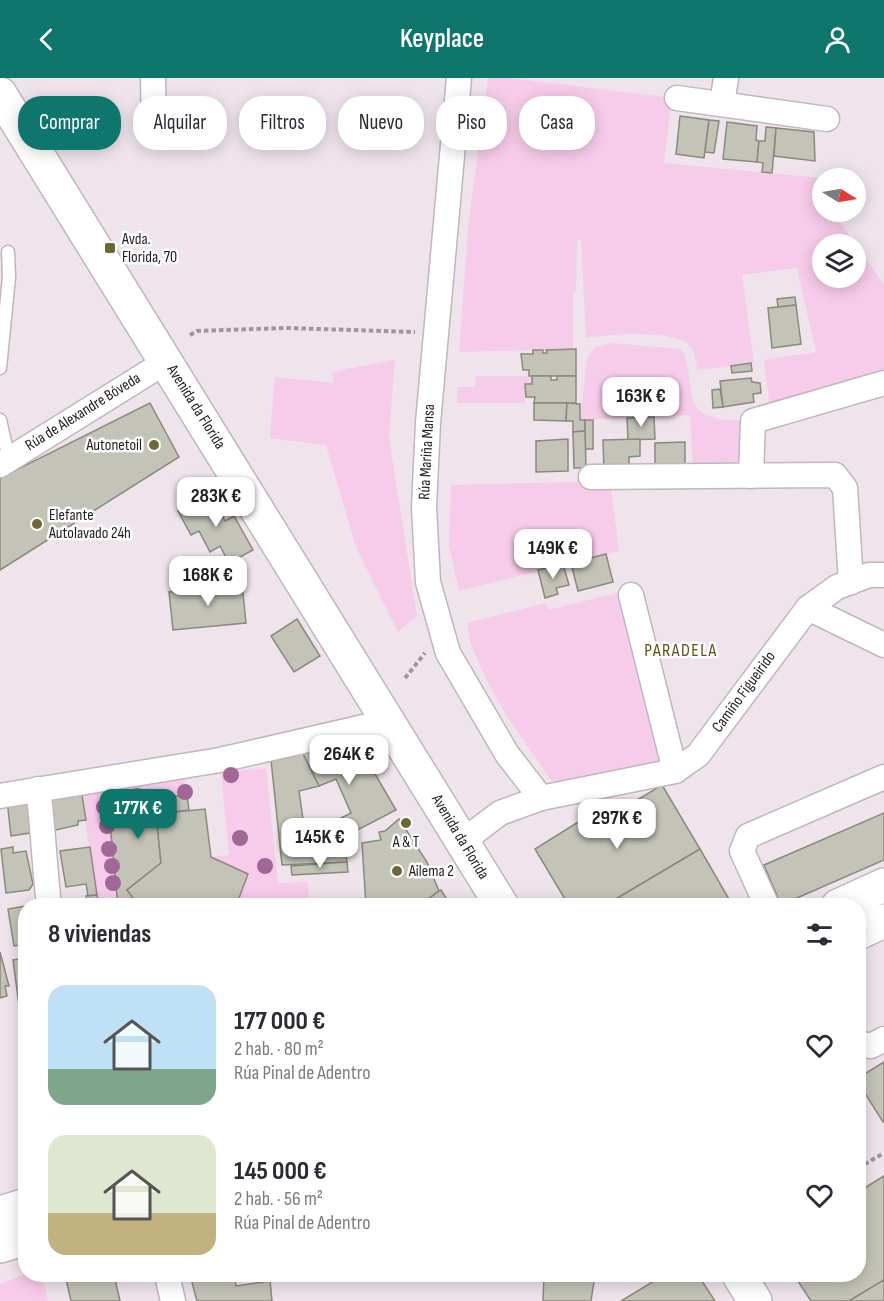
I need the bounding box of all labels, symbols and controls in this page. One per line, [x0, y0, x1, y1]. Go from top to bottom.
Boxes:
icon: back [30, 23, 63, 56]
text: Keyplace [400, 23, 484, 55]
icon: person [821, 23, 854, 56]
chip: Comprar [18, 96, 121, 150]
chip: Alquilar [133, 96, 227, 150]
chip: Filtros [239, 96, 326, 150]
chip: Nuevo [338, 96, 424, 150]
chip: Piso [436, 96, 507, 150]
chip: Casa [519, 96, 595, 150]
north arrow [812, 168, 866, 222]
map controls [812, 168, 866, 288]
place label: Avda. Florida, 70 [121, 230, 177, 267]
button: layers [812, 234, 866, 288]
marker: Avda. Florida, 70 [103, 241, 117, 255]
street label: Avenida da Florida [162, 360, 229, 453]
street label: Rúa de Alexandre Bóveda [22, 369, 144, 455]
pin: 163K € [592, 377, 690, 428]
text: 163K € [616, 384, 666, 408]
street label: Rúa Mariña Mansa [415, 404, 439, 500]
place label: Autonetoil [85, 436, 142, 455]
marker: Autonetoil [147, 438, 161, 452]
pin: 283K € [167, 477, 265, 528]
text: 283K € [191, 484, 241, 508]
place label: Elefante Autolavado 24h [48, 506, 131, 543]
marker: Elefante Autolavado 24h [30, 517, 44, 531]
pin: 149K € [504, 529, 602, 580]
text: 149K € [528, 536, 578, 560]
pin: 168K € [159, 556, 257, 607]
text: 168K € [183, 563, 233, 587]
district label: PARADELA [644, 640, 718, 661]
street label: Camiño Figueirido [708, 648, 780, 736]
pin: 264K € [300, 735, 398, 786]
text: 264K € [324, 742, 374, 766]
pin: 177K € [89, 789, 187, 840]
street label: Avenida da Florida [427, 790, 493, 883]
text: 177K € [114, 796, 162, 820]
pin: 297K € [568, 799, 666, 850]
text: 297K € [592, 806, 642, 830]
marker: A & T [399, 816, 413, 830]
pin: 145K € [271, 818, 369, 869]
text: 145K € [295, 825, 345, 849]
place label: A & T [392, 833, 420, 852]
place label: Ailema 2 [408, 862, 454, 881]
marker: Ailema 2 [390, 864, 404, 878]
icon: filters [803, 918, 836, 951]
text: 8 viviendas [48, 919, 151, 950]
text: 177 000 € [234, 1006, 325, 1037]
icon: home [96, 1009, 168, 1081]
icon: heart [803, 1029, 836, 1062]
text: 2 hab. · 80 m² [234, 1037, 324, 1061]
text: Rúa Pinal de Adentro [234, 1061, 371, 1085]
text: 145 000 € [234, 1156, 326, 1187]
icon: home [96, 1159, 168, 1231]
icon: heart [803, 1179, 836, 1212]
text: 2 hab. · 56 m² [234, 1187, 323, 1211]
text: Rúa Pinal de Adentro [234, 1211, 371, 1235]

